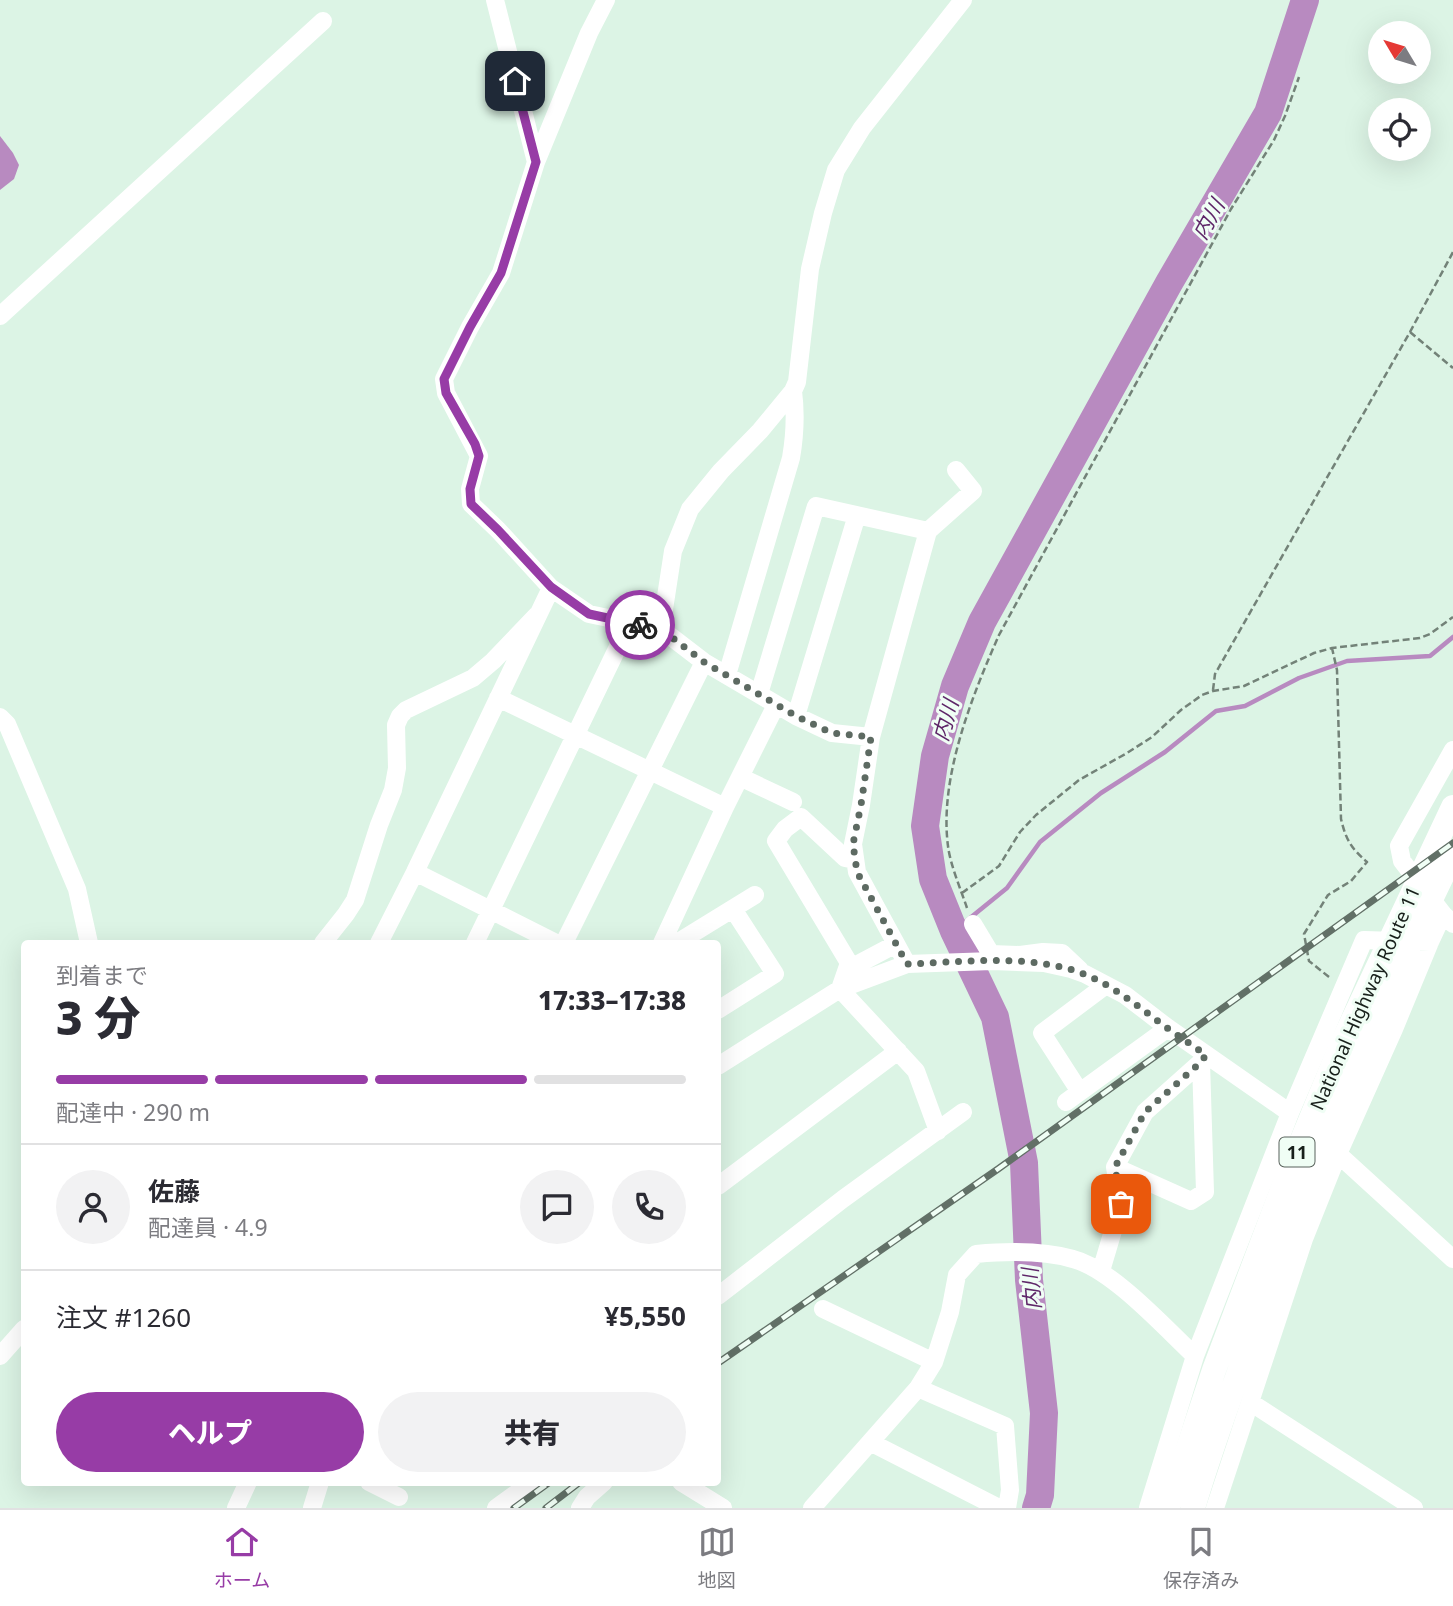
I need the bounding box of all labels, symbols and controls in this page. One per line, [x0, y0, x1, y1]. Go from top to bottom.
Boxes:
north arrow [1368, 21, 1432, 84]
map controls [1368, 21, 1431, 161]
pin [485, 51, 545, 111]
icon: home [496, 62, 534, 100]
button: locate [1368, 98, 1431, 161]
water label: 内川 [1186, 192, 1231, 244]
courier [605, 590, 675, 660]
icon: bike [621, 606, 659, 644]
water label: 内川 [926, 694, 965, 744]
street label: National Highway Route 11 [1304, 882, 1426, 1114]
text: 到着まで [56, 959, 148, 991]
text: 17:33–17:38 [538, 982, 686, 1018]
text: 3 分 [56, 986, 141, 1048]
text: 配達中 · 290 m [56, 1096, 210, 1128]
road number: 11 [1280, 1138, 1314, 1167]
button: person [56, 1170, 130, 1244]
button: chat [520, 1170, 594, 1244]
button: phone [612, 1170, 686, 1244]
text: 佐藤 [148, 1173, 200, 1209]
pin [1091, 1174, 1151, 1234]
icon: bag [1102, 1185, 1140, 1223]
text: 配達員 · 4.9 [148, 1211, 268, 1243]
water label: 内川 [1015, 1265, 1047, 1311]
text: ¥5,550 [604, 1298, 686, 1334]
text: 注文 #1260 [56, 1299, 191, 1335]
button: ヘルプ [56, 1392, 364, 1472]
button: 共有 [378, 1392, 686, 1472]
tab: ホーム [214, 1523, 270, 1593]
tab: 地図 [698, 1523, 736, 1593]
tab: 保存済み [1163, 1523, 1239, 1593]

